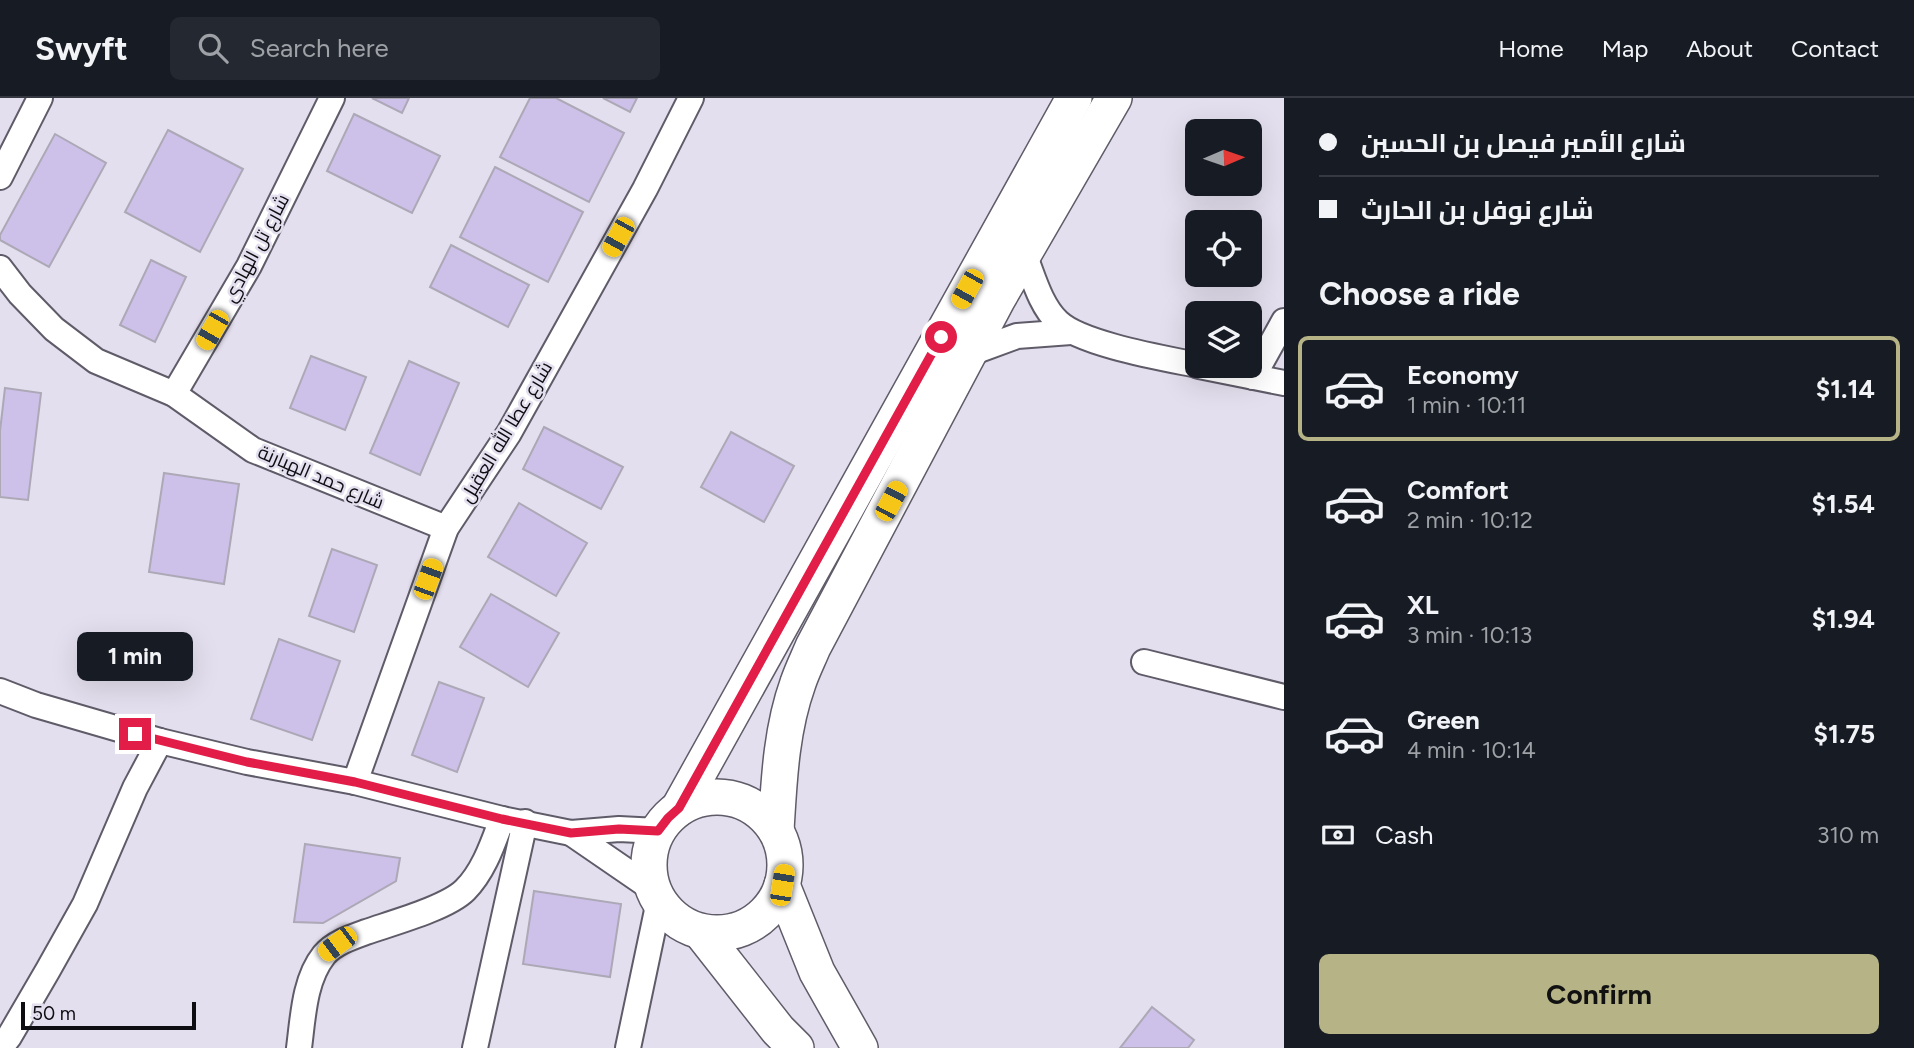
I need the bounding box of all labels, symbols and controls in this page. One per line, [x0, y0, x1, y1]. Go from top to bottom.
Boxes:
search box [170, 17, 660, 80]
text: Swyft [35, 29, 128, 68]
icon: search [194, 29, 232, 67]
text: Search here [250, 32, 389, 64]
text: Home [1498, 34, 1564, 63]
text: Map [1602, 34, 1648, 63]
text: About [1686, 34, 1753, 63]
text: Contact [1791, 34, 1879, 63]
north arrow [1185, 119, 1262, 196]
map controls [1185, 119, 1262, 378]
text: شارع الأمير فيصل بن الحسين [1361, 127, 1686, 159]
street label: شارع تل الهادي [218, 190, 297, 307]
text: شارع نوفل بن الحارث [1361, 194, 1594, 226]
button: locate [1185, 210, 1262, 287]
car [599, 214, 638, 260]
car [948, 266, 987, 312]
text: Choose a ride [1319, 275, 1520, 313]
button: layers [1185, 301, 1262, 378]
car [193, 307, 232, 353]
route start [925, 321, 957, 353]
street label: شارع عطا الله العقيل [454, 357, 559, 508]
icon: car [1323, 357, 1386, 420]
text: Economy [1407, 359, 1519, 391]
text: $1.14 [1816, 373, 1875, 405]
text: 1 min · 10:11 [1407, 391, 1526, 419]
street label: شارع حمد الهبارنة [254, 440, 388, 516]
icon: car [1323, 472, 1386, 535]
text: Comfort [1407, 474, 1509, 506]
car [872, 478, 911, 524]
text: $1.54 [1812, 488, 1875, 520]
text: 2 min · 10:12 [1407, 506, 1533, 534]
car [411, 556, 446, 602]
icon: car [1323, 587, 1386, 650]
text: XL [1407, 589, 1439, 621]
text: $1.94 [1812, 603, 1875, 635]
text: 3 min · 10:13 [1407, 621, 1532, 649]
callout: 1 min [77, 632, 193, 682]
text: 1 min [108, 642, 162, 670]
icon: car [1323, 702, 1386, 765]
text: Green [1407, 704, 1480, 736]
route end [119, 718, 151, 750]
text: $1.75 [1814, 718, 1875, 750]
text: 4 min · 10:14 [1407, 736, 1536, 764]
icon: cash [1319, 816, 1357, 854]
text: Cash [1375, 819, 1434, 851]
text: 310 m [1817, 821, 1879, 849]
car [769, 863, 796, 907]
car [314, 923, 361, 965]
button: Confirm [1319, 954, 1879, 1034]
scale bar [21, 999, 196, 1031]
text: 50 m [32, 1002, 76, 1025]

